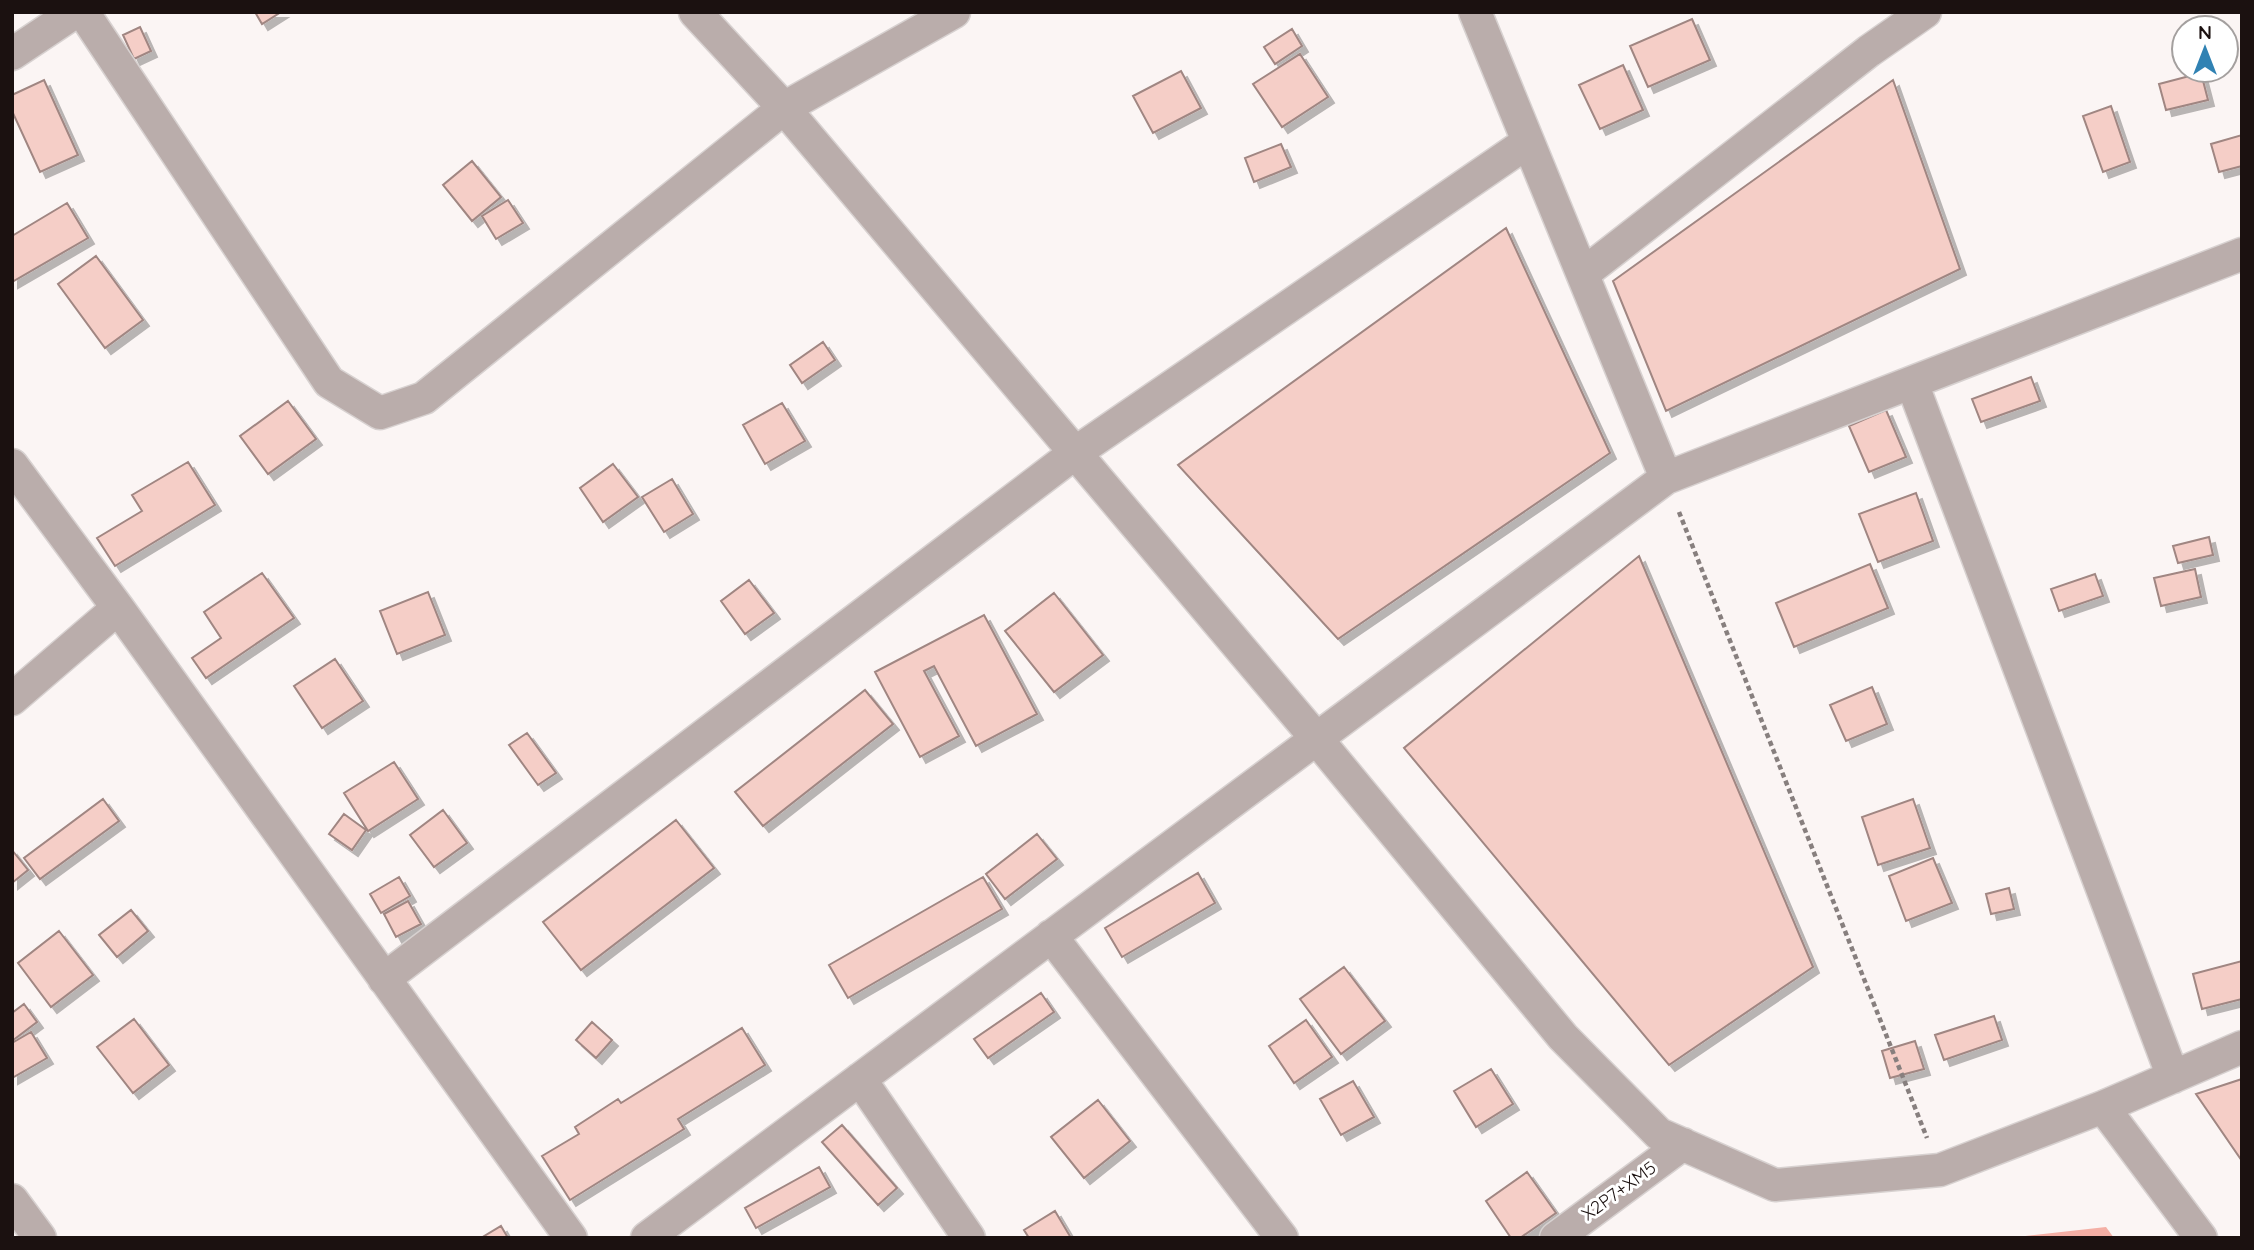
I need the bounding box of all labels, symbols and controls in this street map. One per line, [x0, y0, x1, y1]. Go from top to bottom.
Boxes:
north arrow [2170, 14, 2240, 84]
text: N [2198, 20, 2212, 44]
street label: X2P7+XM5 [1577, 1156, 1660, 1225]

